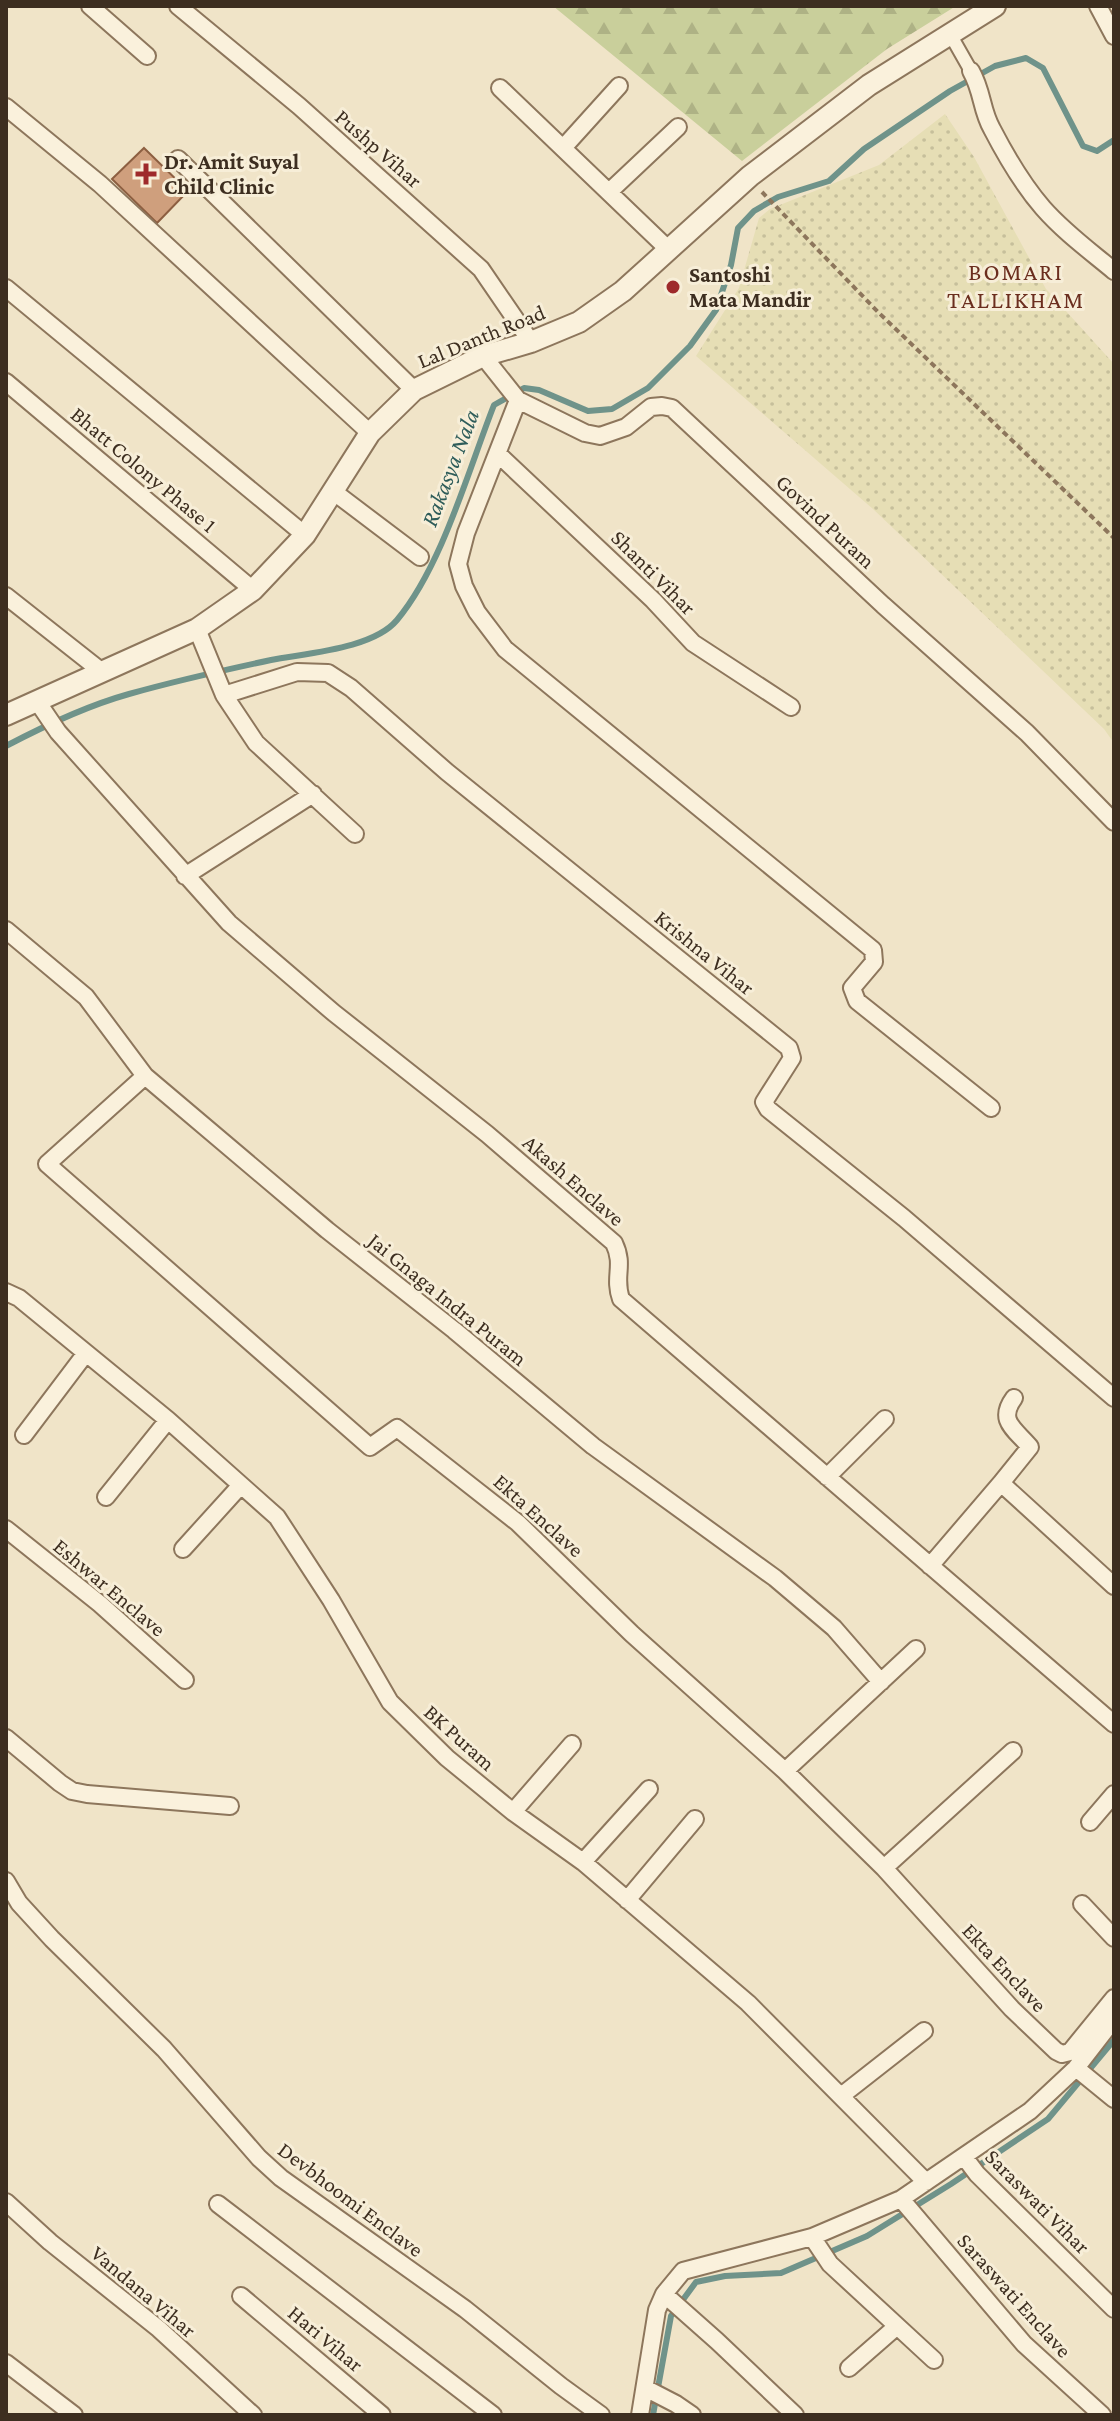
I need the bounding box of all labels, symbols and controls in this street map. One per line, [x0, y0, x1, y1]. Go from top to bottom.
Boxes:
street label: Pushp Vihar [330, 104, 427, 193]
place label: Dr. Amit Suyal Child Clinic [164, 149, 300, 199]
marker: Dr. Amit Suyal Child Clinic [135, 163, 157, 185]
district label: BOMARI TALLIKHAM [947, 258, 1085, 313]
place label: Santoshi Mata Mandir [689, 262, 812, 312]
marker: Santoshi Mata Mandir [664, 278, 682, 296]
street label: Lal Danth Road [414, 299, 549, 373]
street label: Bhatt Colony Phase 1 [66, 401, 221, 537]
water label: Rakasya Nala [415, 406, 484, 530]
street label: Govind Puram [771, 469, 881, 574]
street label: Shanti Vihar [606, 525, 701, 620]
street label: Krishna Vihar [650, 905, 760, 1000]
street label: Akash Enclave [518, 1130, 629, 1231]
street label: Jai Gnaga Indra Puram [362, 1226, 532, 1371]
street label: Ekta Enclave [489, 1469, 589, 1562]
street label: Eshwar Enclave [48, 1533, 171, 1642]
street label: BK Puram [419, 1699, 500, 1776]
street label: Ekta Enclave [957, 1918, 1052, 2017]
street label: Devbhoomi Enclave [273, 2137, 428, 2262]
street label: Saraswati Vihar [980, 2144, 1095, 2259]
street label: Saraswati Enclave [952, 2228, 1077, 2362]
street label: Vandana Vihar [86, 2240, 201, 2343]
street label: Hari Vihar [283, 2300, 368, 2377]

